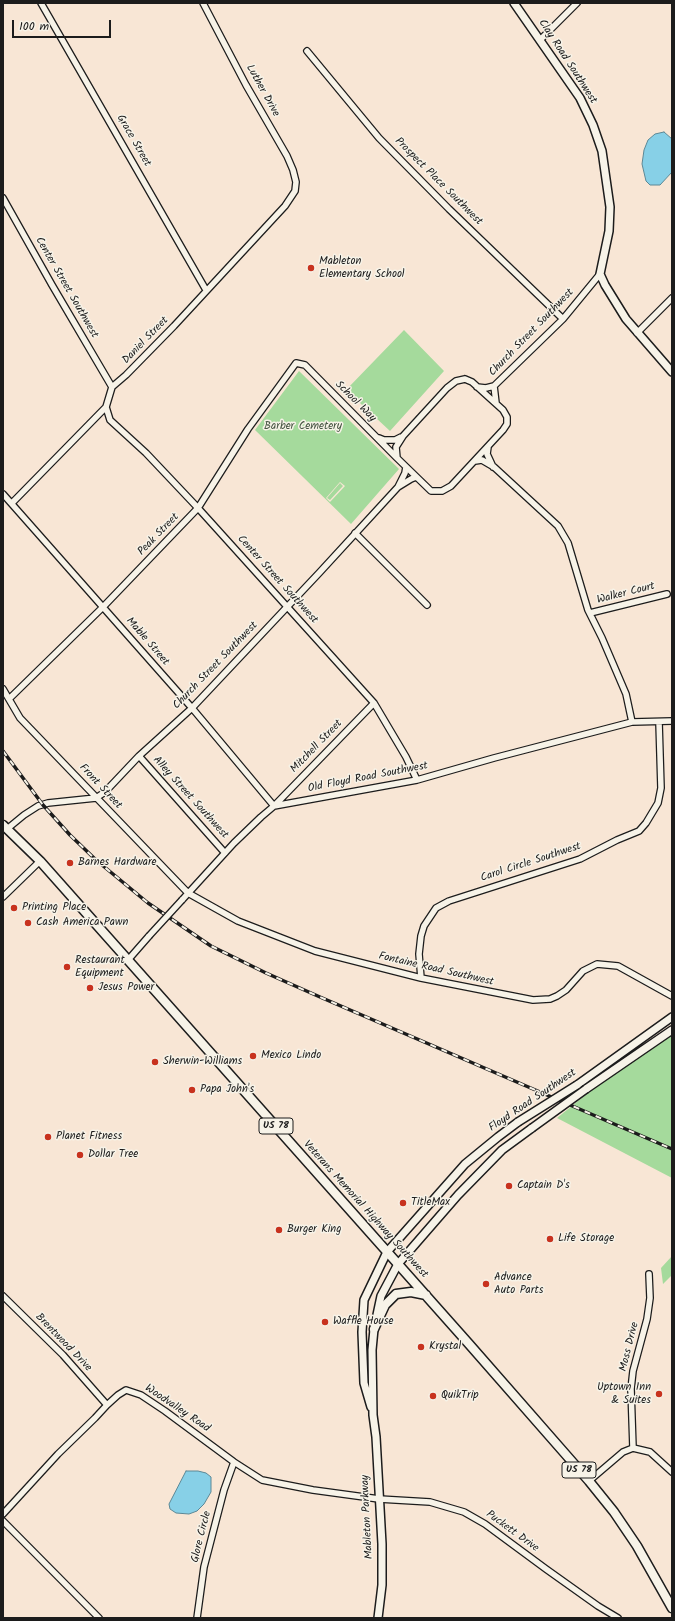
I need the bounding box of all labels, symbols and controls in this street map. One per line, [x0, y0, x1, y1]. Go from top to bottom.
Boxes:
scale bar [14, 12, 113, 38]
text: 100 m [19, 17, 49, 36]
street label: Clay Road Southwest [535, 17, 599, 107]
street label: Luther Drive [242, 63, 282, 119]
street label: Grace Street [113, 113, 153, 169]
street label: Prospect Place Southwest [391, 135, 485, 229]
street label: Center Street Southwest [32, 235, 100, 341]
place label: Mableton Elementary School [319, 255, 405, 281]
marker: Mableton Elementary School [306, 263, 316, 273]
street label: Church Street Southwest [487, 287, 577, 379]
street label: Daniel Street [120, 315, 172, 367]
street label: School Way [332, 379, 378, 425]
park label: Barber Cemetery [264, 420, 342, 434]
street label: Peak Street [136, 511, 182, 559]
street label: Center Street Southwest [234, 533, 320, 627]
street label: Walker Court [596, 580, 656, 608]
street label: Mable Street [122, 615, 172, 669]
street label: Church Street Southwest [171, 620, 261, 712]
street label: Mitchell Street [288, 718, 346, 776]
street label: Alley Street Southwest [149, 754, 231, 842]
street label: Old Floyd Road Southwest [307, 760, 429, 796]
street label: Front Street [76, 762, 124, 812]
street label: Carol Circle Southwest [479, 841, 583, 885]
place label: Barnes Hardware [78, 856, 157, 870]
marker: Barnes Hardware [65, 858, 75, 868]
place label: Printing Place [22, 901, 86, 915]
marker: Printing Place [9, 903, 19, 913]
place label: Cash America Pawn [36, 916, 128, 930]
marker: Cash America Pawn [23, 918, 33, 928]
street label: Fontaine Road Southwest [377, 950, 495, 990]
place label: Restaurant Equipment [75, 954, 125, 980]
marker: Restaurant Equipment [62, 962, 72, 972]
place label: Jesus Power [98, 981, 154, 995]
marker: Jesus Power [85, 983, 95, 993]
place label: Mexico Lindo [261, 1049, 321, 1063]
marker: Mexico Lindo [248, 1051, 258, 1061]
place label: Sherwin-Williams [163, 1055, 242, 1069]
marker: Sherwin-Williams [150, 1057, 160, 1067]
street label: Floyd Road Southwest [487, 1067, 579, 1135]
place label: Papa John's [200, 1083, 254, 1097]
marker: Papa John's [187, 1085, 197, 1095]
road number: US 78 [259, 1118, 293, 1134]
place label: Planet Fitness [56, 1130, 122, 1144]
marker: Planet Fitness [43, 1132, 53, 1142]
street label: Veterans Memorial Highway Southwest [300, 1139, 430, 1281]
place label: Dollar Tree [88, 1148, 138, 1162]
marker: Dollar Tree [75, 1150, 85, 1160]
place label: Captain D's [517, 1179, 570, 1193]
marker: Captain D's [504, 1181, 514, 1191]
place label: TitleMax [411, 1196, 450, 1210]
marker: TitleMax [398, 1198, 408, 1208]
place label: Burger King [287, 1223, 341, 1237]
marker: Burger King [274, 1225, 284, 1235]
place label: Life Storage [558, 1232, 614, 1246]
marker: Life Storage [545, 1234, 555, 1244]
place label: Advance Auto Parts [494, 1271, 543, 1297]
marker: Advance Auto Parts [481, 1279, 491, 1289]
street label: Brentwood Drive [32, 1311, 94, 1375]
place label: Waffle House [333, 1315, 394, 1329]
marker: Waffle House [320, 1317, 330, 1327]
street label: Moss Drive [618, 1321, 642, 1373]
place label: Krystal [429, 1340, 461, 1354]
marker: Krystal [416, 1342, 426, 1352]
place label: Uptown Inn & Suites [597, 1381, 651, 1407]
street label: Woodvalley Road [142, 1382, 212, 1436]
place label: QuikTrip [441, 1389, 479, 1403]
marker: Uptown Inn & Suites [654, 1389, 664, 1399]
marker: QuikTrip [428, 1391, 438, 1401]
road number: US 78 [562, 1462, 596, 1478]
street label: Mableton Parkway [359, 1474, 377, 1560]
street label: Puckett Drive [483, 1508, 541, 1556]
street label: Glore Circle [189, 1510, 215, 1564]

